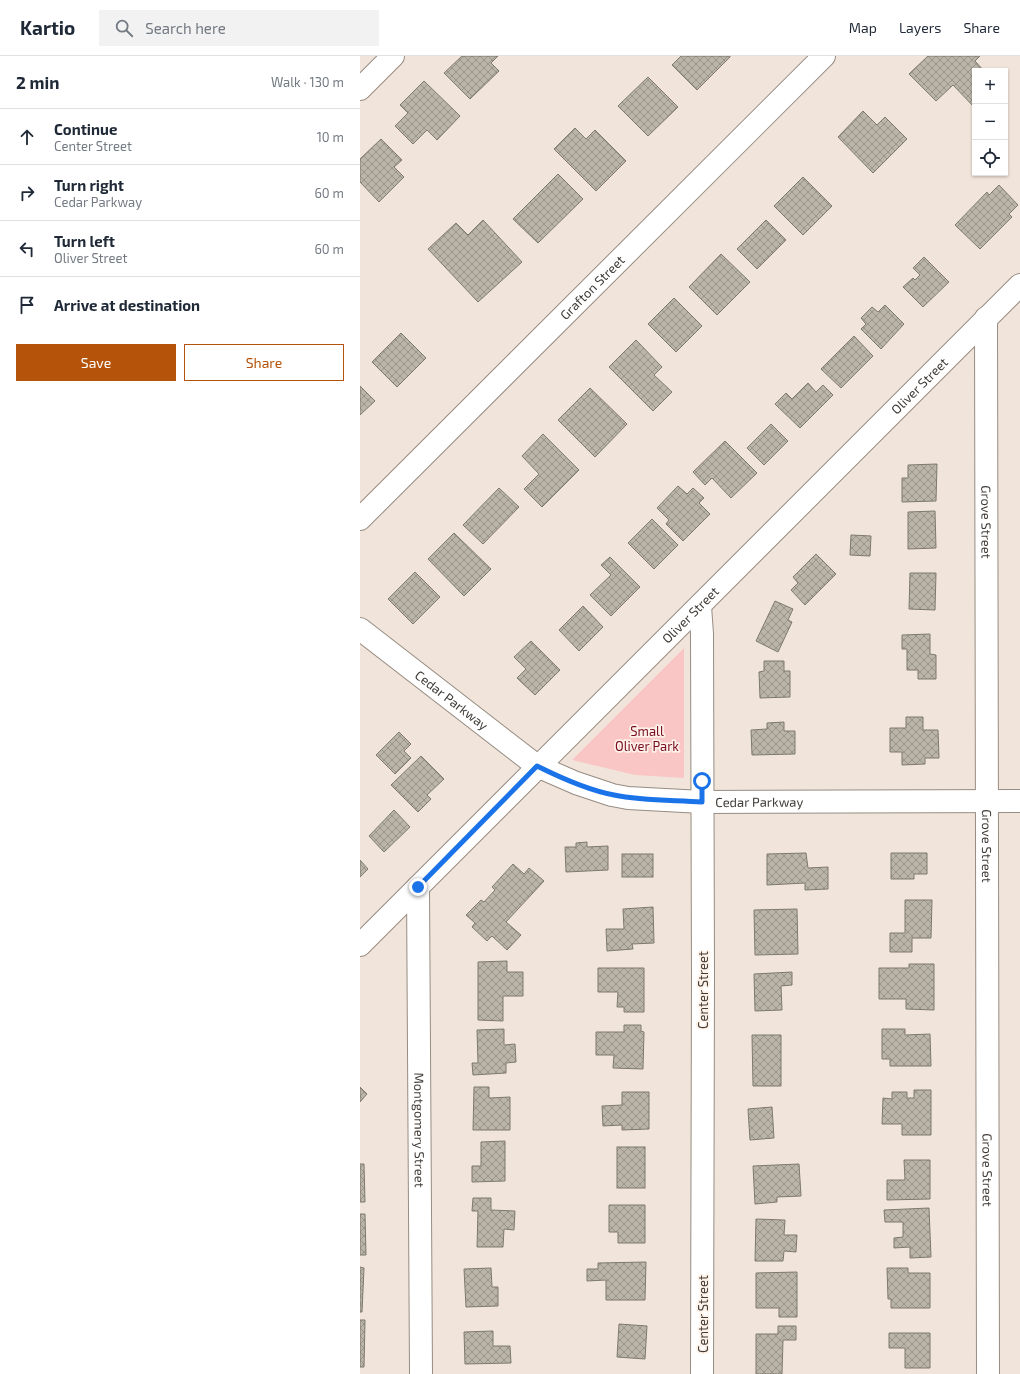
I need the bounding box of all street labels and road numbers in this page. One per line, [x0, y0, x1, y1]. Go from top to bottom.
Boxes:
street label: Grafton Street [557, 252, 628, 323]
street label: Oliver Street [888, 354, 951, 417]
street label: Grove Street [978, 485, 994, 559]
street label: Oliver Street [659, 583, 722, 646]
street label: Cedar Parkway [412, 667, 492, 733]
street label: Cedar Parkway [715, 794, 804, 810]
street label: Grove Street [979, 809, 995, 883]
street label: Center Street [695, 951, 711, 1029]
street label: Montgomery Street [411, 1072, 428, 1188]
street label: Grove Street [980, 1133, 996, 1207]
street label: Center Street [695, 1275, 711, 1353]

